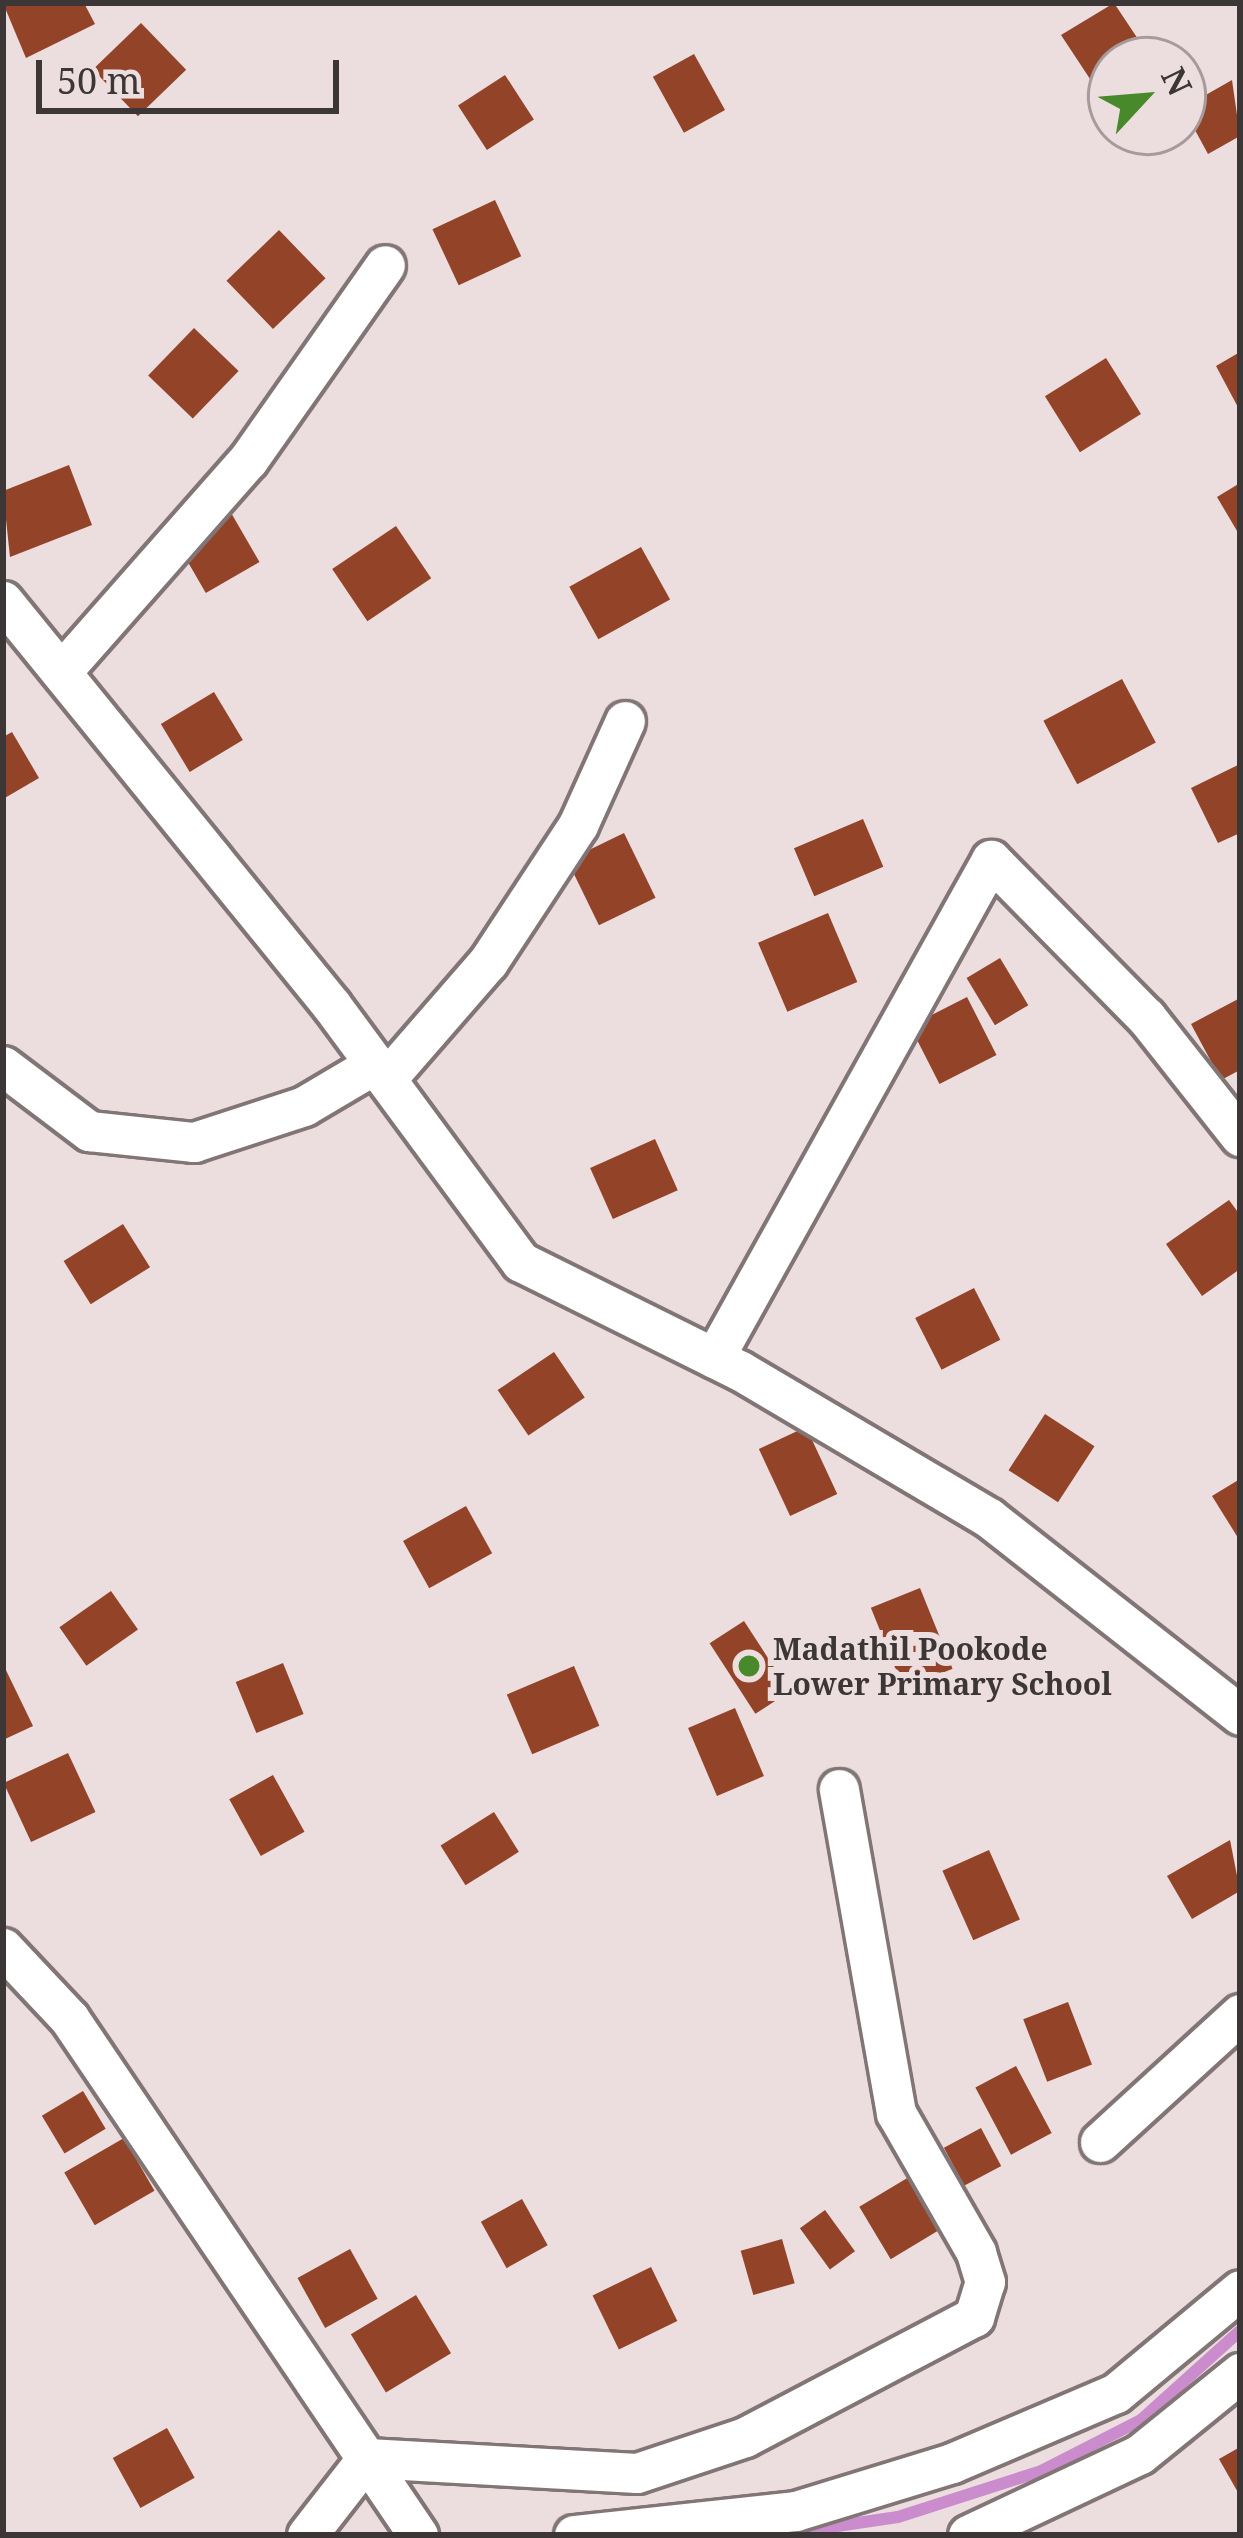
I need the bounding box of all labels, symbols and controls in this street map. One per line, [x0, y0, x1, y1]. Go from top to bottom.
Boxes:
scale bar [42, 36, 345, 110]
north arrow [1087, 36, 1207, 156]
text: 50 m [57, 56, 141, 105]
text: N [1151, 60, 1203, 103]
place label: Madathil Pookode Lower Primary School [773, 1631, 1112, 1702]
marker: Madathil Pookode Lower Primary School [736, 1653, 762, 1679]

